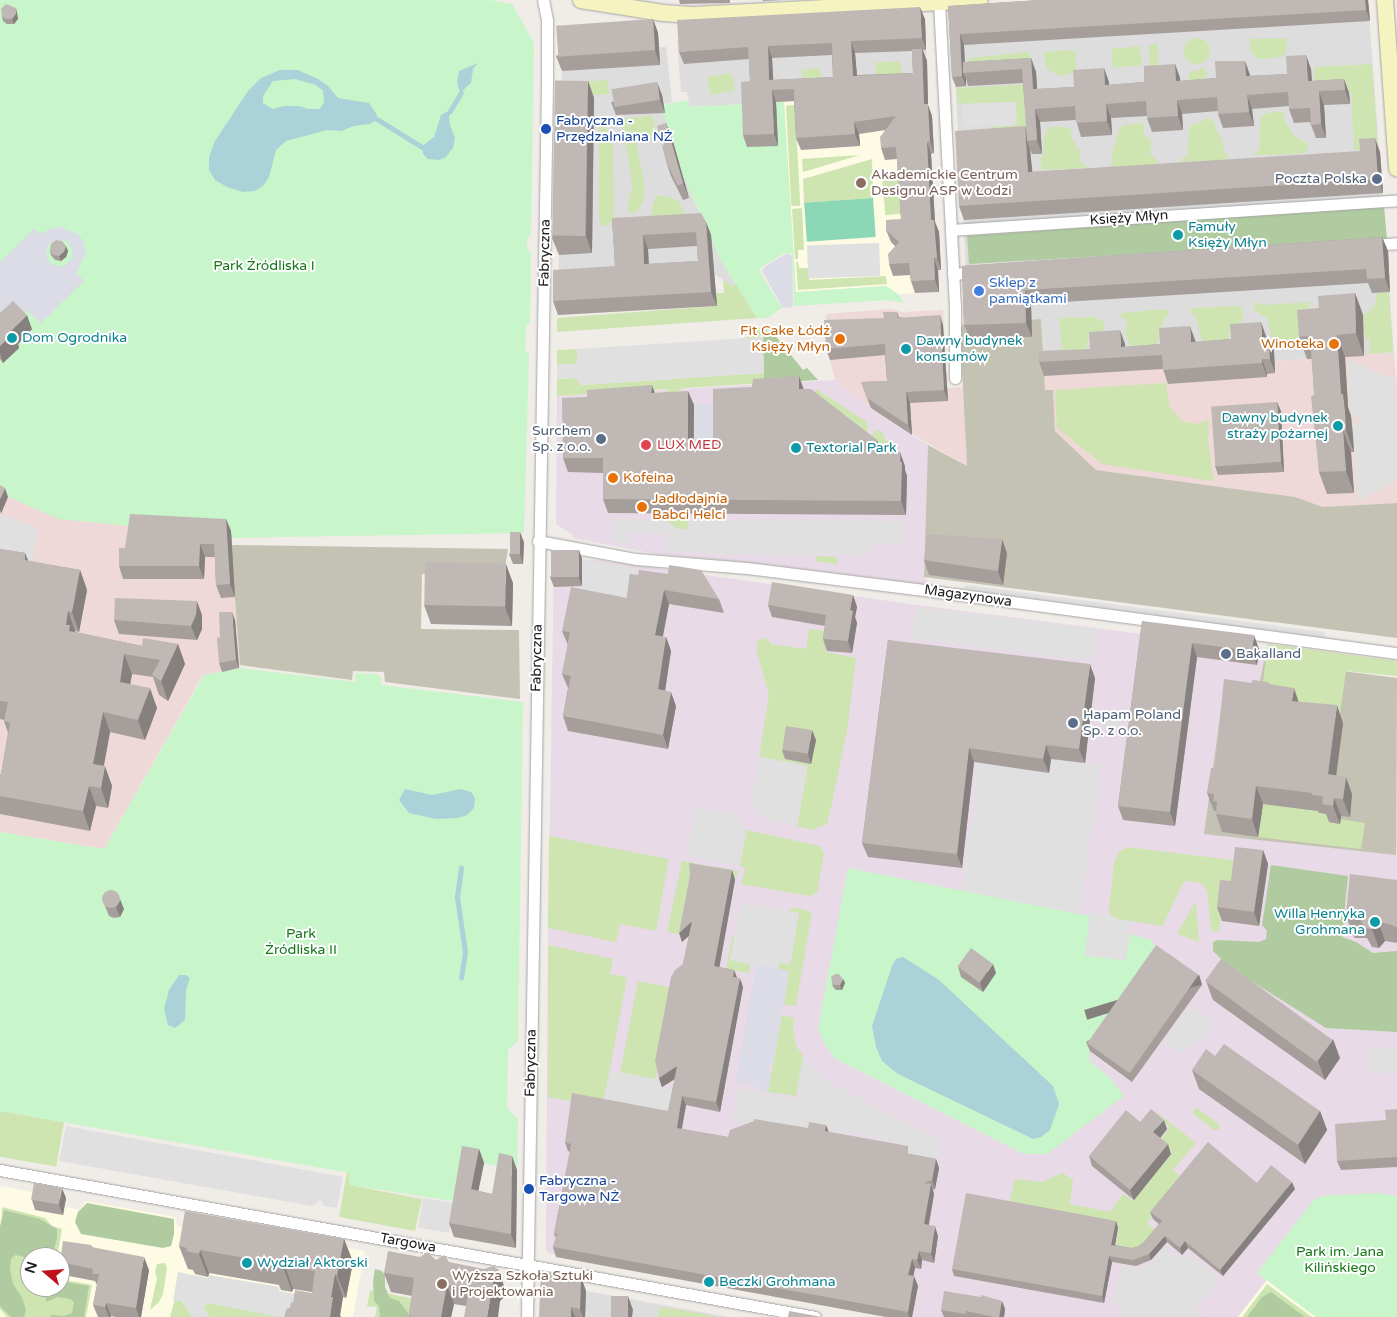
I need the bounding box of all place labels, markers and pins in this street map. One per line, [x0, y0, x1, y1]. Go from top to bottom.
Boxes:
place label: Fabryczna - Przędzalniana NŻ [556, 113, 673, 146]
marker: Fabryczna - Przędzalniana NŻ [540, 123, 552, 135]
place label: Akademickie Centrum Designu ASP w Łodzi [871, 167, 1018, 200]
place label: Poczta Polska [1275, 171, 1367, 187]
marker: Poczta Polska [1371, 173, 1383, 185]
marker: Akademickie Centrum Designu ASP w Łodzi [855, 177, 867, 189]
place label: Famuły Księży Młyn [1188, 219, 1267, 252]
marker: Famuły Księży Młyn [1172, 229, 1184, 241]
place label: Sklep z pamiątkami [989, 275, 1067, 308]
marker: Sklep z pamiątkami [973, 285, 985, 297]
place label: Fit Cake Łódź Księży Młyn [740, 323, 830, 356]
place label: Dom Ogrodnika [22, 330, 127, 346]
marker: Dom Ogrodnika [6, 332, 18, 344]
marker: Fit Cake Łódź Księży Młyn [834, 333, 846, 345]
place label: Dawny budynek konsumów [916, 333, 1023, 366]
place label: Winoteka [1261, 336, 1324, 352]
marker: Winoteka [1328, 338, 1340, 350]
marker: Dawny budynek konsumów [900, 343, 912, 355]
place label: Dawny budynek straży pożarnej [1221, 410, 1328, 442]
marker: Dawny budynek straży pożarnej [1332, 420, 1344, 432]
place label: Surchem Sp. z o.o. [532, 423, 591, 456]
marker: Surchem Sp. z o.o. [595, 433, 607, 445]
place label: LUX MED [657, 437, 721, 453]
marker: LUX MED [639, 438, 653, 452]
place label: Textorial Park [806, 440, 897, 456]
marker: Textorial Park [790, 442, 802, 454]
place label: Kofeina [623, 470, 674, 486]
marker: Kofeina [607, 472, 619, 484]
place label: Jadłodajnia Babci Helci [652, 491, 728, 524]
marker: Jadłodajnia Babci Helci [636, 501, 648, 513]
place label: Bakalland [1236, 646, 1301, 662]
marker: Bakalland [1220, 648, 1232, 660]
place label: Hapam Poland Sp. z o.o. [1083, 707, 1181, 740]
marker: Hapam Poland Sp. z o.o. [1067, 717, 1079, 729]
place label: Willa Henryka Grohmana [1274, 906, 1365, 939]
marker: Willa Henryka Grohmana [1369, 916, 1381, 928]
place label: Fabryczna - Targowa NŻ [539, 1173, 619, 1206]
marker: Fabryczna - Targowa NŻ [523, 1183, 535, 1195]
place label: Wydział Aktorski [257, 1255, 368, 1271]
marker: Wydział Aktorski [241, 1257, 253, 1269]
place label: Wyższa Szkoła Sztuki i Projektowania [452, 1268, 593, 1300]
place label: Beczki Grohmana [719, 1274, 836, 1290]
marker: Beczki Grohmana [703, 1276, 715, 1288]
marker: Wyższa Szkoła Sztuki i Projektowania [436, 1278, 448, 1290]

